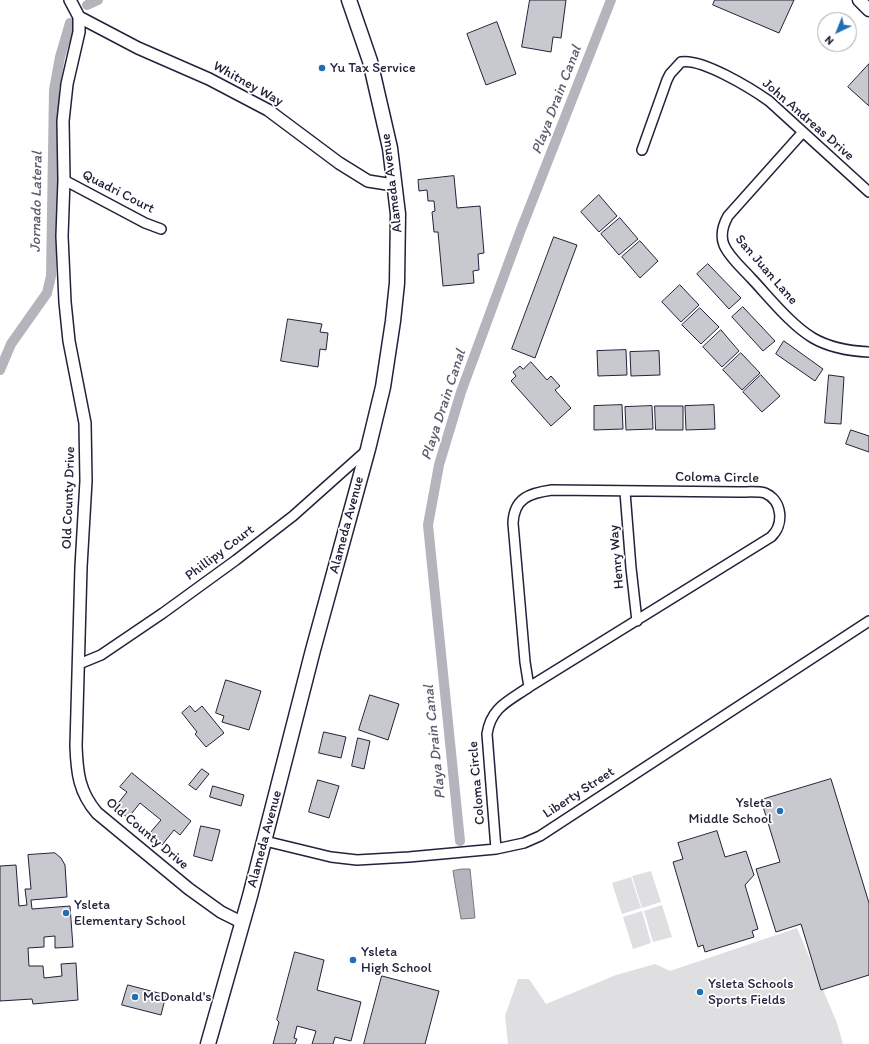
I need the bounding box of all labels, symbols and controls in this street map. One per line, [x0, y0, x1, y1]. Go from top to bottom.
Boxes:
north arrow [817, 12, 857, 52]
text: N [822, 33, 836, 48]
water label: Playa Drain Canal [528, 43, 586, 157]
street label: Whitney Way [210, 58, 286, 110]
place label: Yu Tax Service [330, 60, 416, 76]
marker: Yu Tax Service [317, 63, 327, 73]
street label: John Andreas Drive [759, 76, 857, 164]
street label: Alameda Avenue [378, 132, 406, 234]
water label: Jornado Lateral [27, 151, 47, 253]
street label: Quadri Court [79, 167, 157, 217]
street label: San Juan Lane [731, 231, 801, 309]
water label: Playa Drain Canal [418, 348, 470, 462]
street label: Old County Drive [59, 446, 79, 550]
street label: Coloma Circle [675, 469, 759, 487]
street label: Alameda Avenue [326, 475, 368, 575]
street label: Phillipy Court [182, 522, 258, 584]
street label: Henry Way [606, 524, 628, 590]
water label: Playa Drain Canal [420, 684, 450, 800]
street label: Coloma Circle [465, 740, 489, 826]
street label: Liberty Street [540, 764, 618, 822]
street label: Alameda Avenue [244, 789, 286, 889]
street label: Old County Drive [102, 794, 192, 874]
place label: Ysleta Middle School [689, 795, 772, 828]
marker: Ysleta Middle School [775, 806, 785, 816]
place label: Ysleta Elementary School [74, 897, 186, 930]
marker: Ysleta Elementary School [61, 908, 71, 918]
place label: Ysleta High School [361, 944, 432, 976]
marker: Ysleta High School [348, 955, 358, 965]
place label: Ysleta Schools Sports Fields [708, 976, 793, 1008]
marker: Ysleta Schools Sports Fields [695, 987, 705, 997]
place label: McDonald's [143, 989, 211, 1005]
marker: McDonald's [130, 992, 140, 1002]

